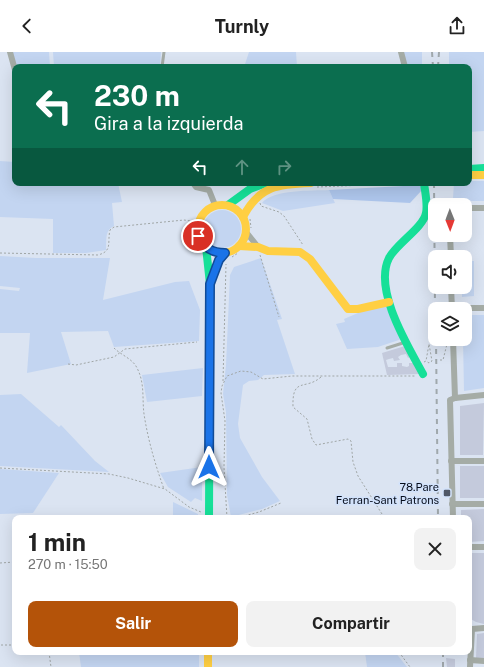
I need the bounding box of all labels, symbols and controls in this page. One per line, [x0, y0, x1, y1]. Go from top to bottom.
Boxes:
icon: back [16, 15, 38, 37]
icon: share [446, 15, 468, 37]
text: Turnly [215, 16, 269, 37]
text: 230 m [94, 79, 180, 112]
icon: left [28, 80, 80, 132]
text: Gira a la izquierda [94, 113, 243, 134]
icon: left [189, 156, 211, 178]
icon: ahead [231, 156, 253, 178]
icon: right [273, 156, 295, 178]
north arrow [428, 198, 472, 242]
map controls [428, 198, 472, 346]
pin [181, 219, 215, 253]
icon: arrive [187, 225, 209, 247]
button: sound [428, 250, 472, 294]
button: layers [428, 302, 472, 346]
position arrow [188, 446, 230, 488]
place label: 78.Pare Ferran-Sant Patrons [336, 481, 439, 506]
marker: 78.Pare Ferran-Sant Patrons [442, 488, 452, 498]
text: 1 min [28, 528, 86, 556]
button: close [414, 528, 456, 570]
text: 270 m · 15:50 [28, 557, 108, 572]
button: Salir [28, 601, 238, 647]
button: Compartir [246, 601, 456, 647]

